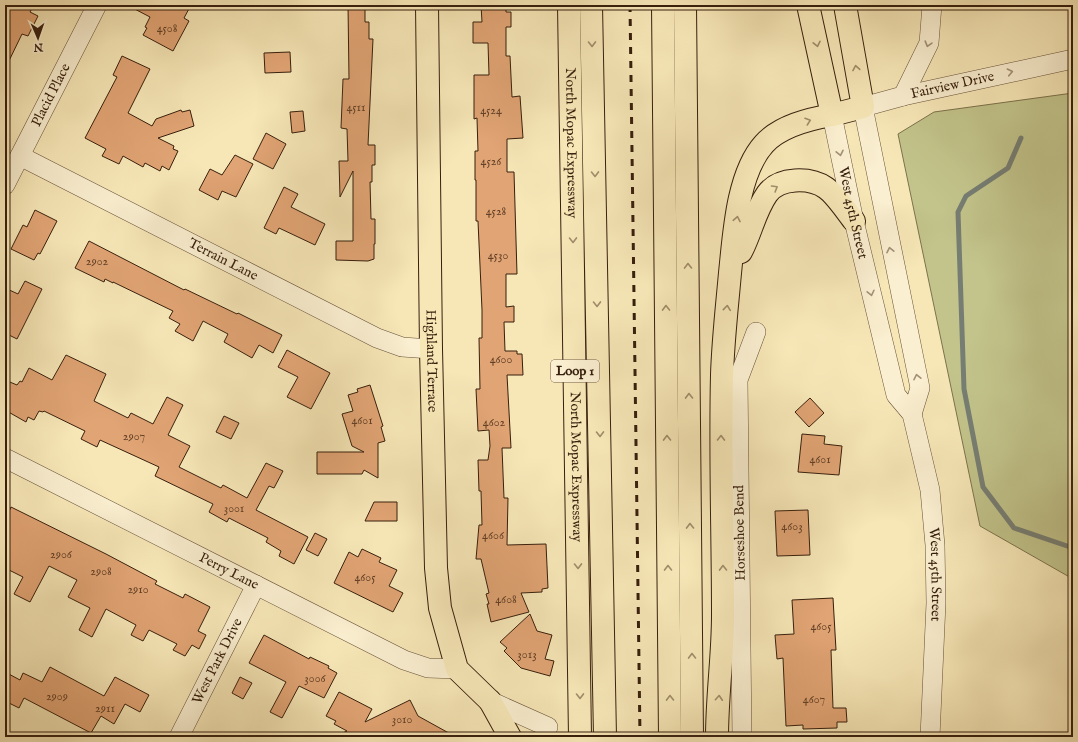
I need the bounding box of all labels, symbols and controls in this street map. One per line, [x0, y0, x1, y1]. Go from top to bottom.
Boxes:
north arrow [18, 18, 58, 58]
house number: 4508 [157, 21, 178, 36]
text: N [33, 40, 44, 54]
one-way arrow [924, 40, 933, 47]
one-way arrow [588, 41, 596, 47]
one-way arrow [812, 41, 820, 47]
street label: Placid Place [27, 60, 75, 130]
one-way arrow [852, 65, 861, 71]
street label: Fairview Drive [909, 67, 996, 103]
street label: North Mopac Expressway [561, 68, 581, 218]
one-way arrow [1006, 69, 1013, 77]
house number: 4511 [346, 100, 366, 115]
house number: 4524 [480, 103, 502, 118]
one-way arrow [804, 117, 811, 125]
one-way arrow [835, 150, 843, 156]
house number: 4526 [481, 154, 502, 169]
street label: West 45th Street [834, 165, 872, 261]
one-way arrow [591, 171, 599, 177]
one-way arrow [771, 186, 778, 193]
house number: 4528 [486, 204, 507, 219]
one-way arrow [733, 215, 741, 222]
street label: Terrain Lane [185, 234, 262, 285]
one-way arrow [568, 237, 577, 243]
one-way arrow [887, 246, 895, 253]
house number: 4530 [488, 248, 508, 263]
house number: 2902 [86, 254, 109, 269]
one-way arrow [684, 263, 692, 269]
one-way arrow [867, 290, 875, 296]
one-way arrow [593, 301, 602, 307]
one-way arrow [662, 305, 670, 311]
one-way arrow [722, 305, 731, 311]
street label: Highland Terrace [422, 309, 441, 413]
house number: 4600 [490, 352, 512, 367]
road number: Loop 1 [551, 360, 599, 382]
one-way arrow [914, 374, 922, 380]
street label: North Mopac Expressway [566, 392, 586, 542]
one-way arrow [685, 393, 693, 399]
house number: 4601 [351, 413, 373, 428]
house number: 4602 [483, 415, 506, 430]
house number: 2907 [123, 429, 145, 444]
one-way arrow [596, 431, 604, 437]
one-way arrow [663, 435, 671, 441]
one-way arrow [717, 435, 725, 441]
house number: 4601 [809, 452, 831, 467]
street label: Horseshoe Bend [730, 484, 750, 581]
house number: 3001 [224, 501, 244, 516]
house number: 4603 [781, 519, 803, 534]
one-way arrow [686, 523, 694, 529]
street label: West 45th Street [924, 527, 945, 622]
house number: 4606 [482, 528, 505, 543]
house number: 2906 [50, 547, 73, 562]
street label: Perry Lane [196, 549, 262, 594]
one-way arrow [573, 563, 582, 569]
house number: 2908 [90, 564, 112, 579]
one-way arrow [664, 565, 672, 571]
one-way arrow [718, 565, 727, 571]
house number: 4605 [354, 570, 376, 585]
house number: 2910 [127, 582, 149, 597]
house number: 4608 [495, 592, 517, 607]
street label: West Park Drive [188, 615, 247, 707]
house number: 4605 [810, 619, 832, 634]
house number: 3013 [517, 647, 537, 662]
one-way arrow [687, 653, 696, 659]
house number: 3006 [304, 671, 327, 686]
house number: 2909 [46, 689, 68, 704]
house number: 4607 [803, 692, 825, 707]
one-way arrow [575, 693, 584, 699]
one-way arrow [666, 695, 674, 701]
one-way arrow [714, 695, 723, 701]
house number: 2911 [95, 701, 115, 716]
house number: 3010 [392, 712, 412, 727]

